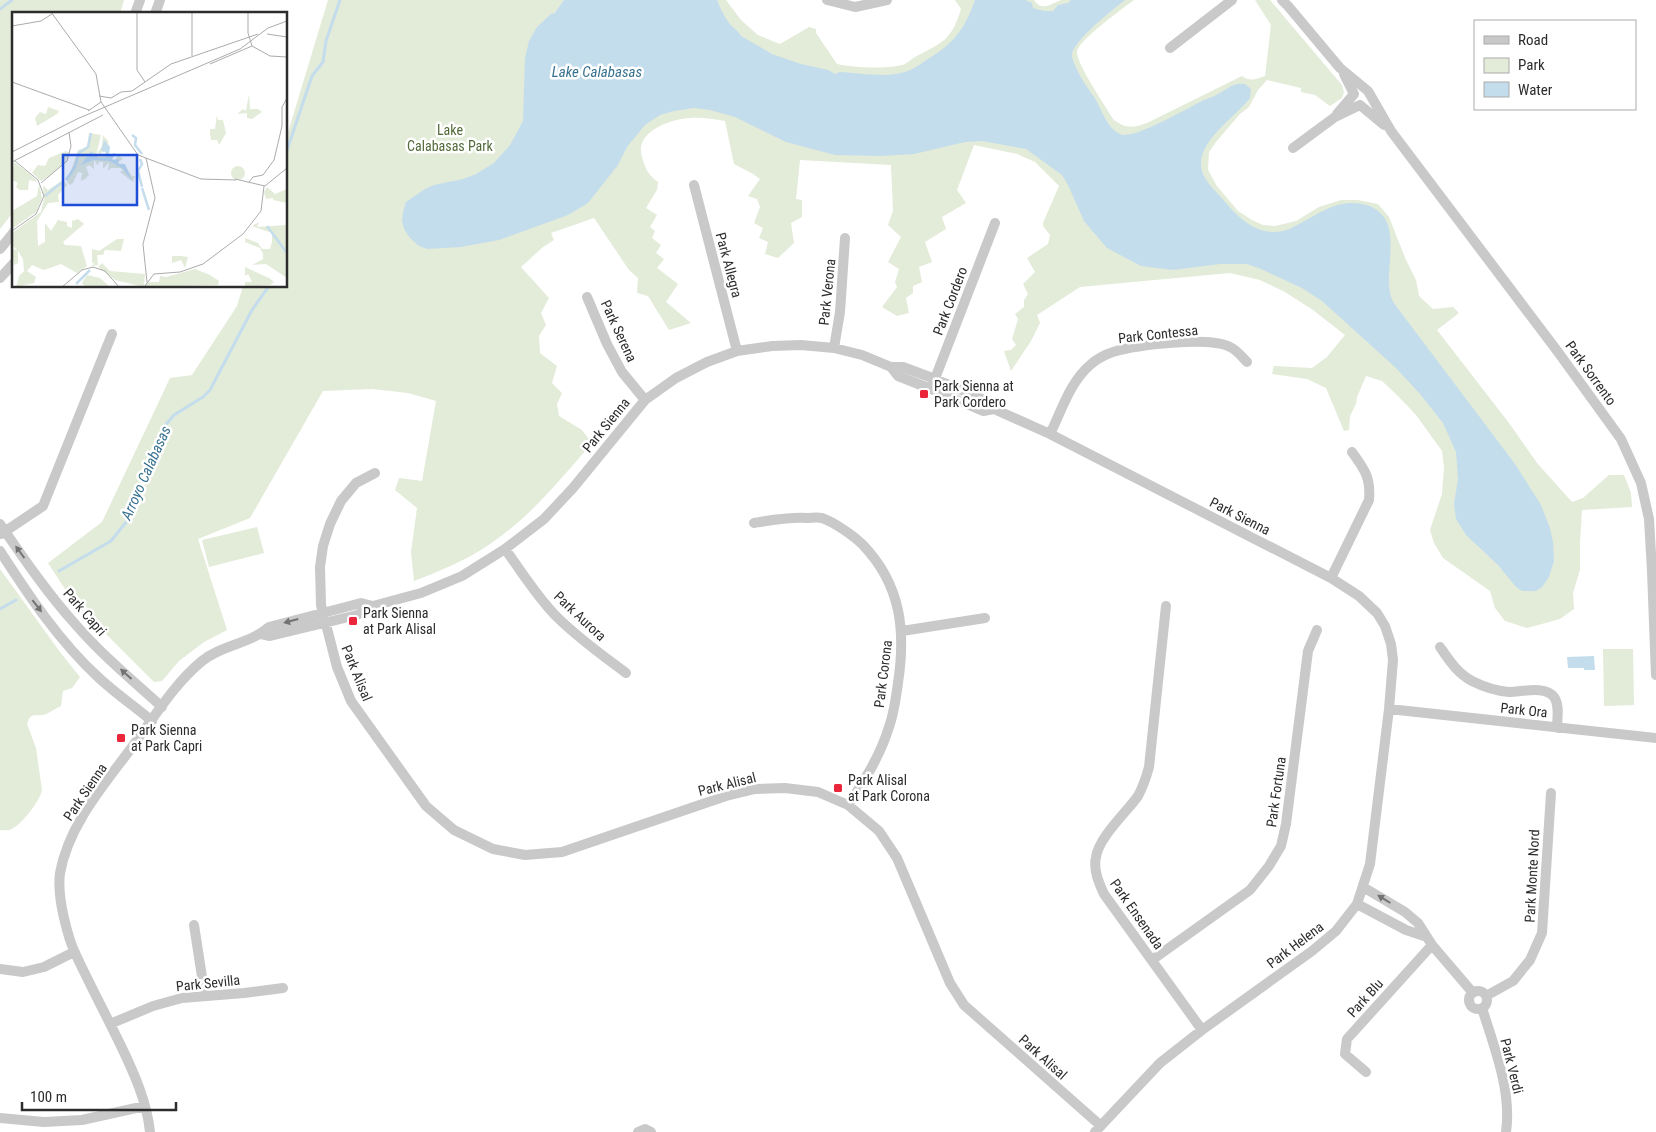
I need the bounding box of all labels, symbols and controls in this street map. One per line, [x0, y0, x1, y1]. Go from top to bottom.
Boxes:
inset map [12, 12, 288, 288]
legend [1474, 20, 1636, 110]
text: Road [1518, 31, 1548, 49]
text: Park [1518, 56, 1545, 74]
water label: Lake Calabasas [552, 63, 643, 81]
text: Water [1518, 81, 1553, 99]
park label: Lake Calabasas Park [407, 122, 494, 154]
street label: Park Allegra [713, 231, 745, 299]
street label: Park Verona [816, 258, 838, 326]
street label: Park Cordero [930, 265, 970, 337]
street label: Park Serena [598, 298, 640, 364]
street label: Park Contessa [1117, 322, 1199, 346]
street label: Park Sorrento [1562, 338, 1620, 408]
place label: Park Sienna at Park Cordero [934, 378, 1014, 410]
marker: Park Sienna at Park Cordero [918, 388, 930, 400]
street label: Park Sienna [579, 395, 633, 455]
water label: Arroyo Calabasas [117, 423, 175, 524]
street label: Park Sienna [1207, 494, 1273, 538]
one-way arrow [15, 545, 25, 558]
street label: Park Capri [60, 585, 110, 639]
street label: Park Aurora [551, 588, 609, 644]
one-way arrow [32, 599, 43, 612]
place label: Park Sienna at Park Alisal [363, 605, 436, 637]
marker: Park Sienna at Park Alisal [347, 615, 359, 627]
one-way arrow [284, 617, 299, 625]
street label: Park Corona [871, 639, 895, 709]
street label: Park Alisal [339, 643, 375, 703]
one-way arrow [120, 668, 132, 680]
street label: Park Ora [1500, 700, 1548, 720]
place label: Park Sienna at Park Capri [131, 722, 202, 754]
marker: Park Sienna at Park Capri [115, 732, 127, 744]
street label: Park Fortuna [1263, 756, 1289, 828]
street label: Park Sienna [60, 760, 110, 824]
street label: Park Alisal [696, 769, 758, 799]
place label: Park Alisal at Park Corona [848, 772, 930, 804]
marker: Park Alisal at Park Corona [832, 782, 844, 794]
street label: Park Monte Nord [1522, 829, 1542, 923]
street label: Park Ensenada [1107, 876, 1167, 952]
one-way arrow [1378, 895, 1391, 904]
street label: Park Helena [1264, 919, 1326, 971]
street label: Park Sevilla [175, 972, 241, 994]
street label: Park Blu [1344, 976, 1386, 1020]
street label: Park Alisal [1016, 1031, 1070, 1083]
street label: Park Verdi [1497, 1037, 1527, 1095]
scale bar [22, 1080, 176, 1112]
text: 100 m [30, 1088, 67, 1106]

